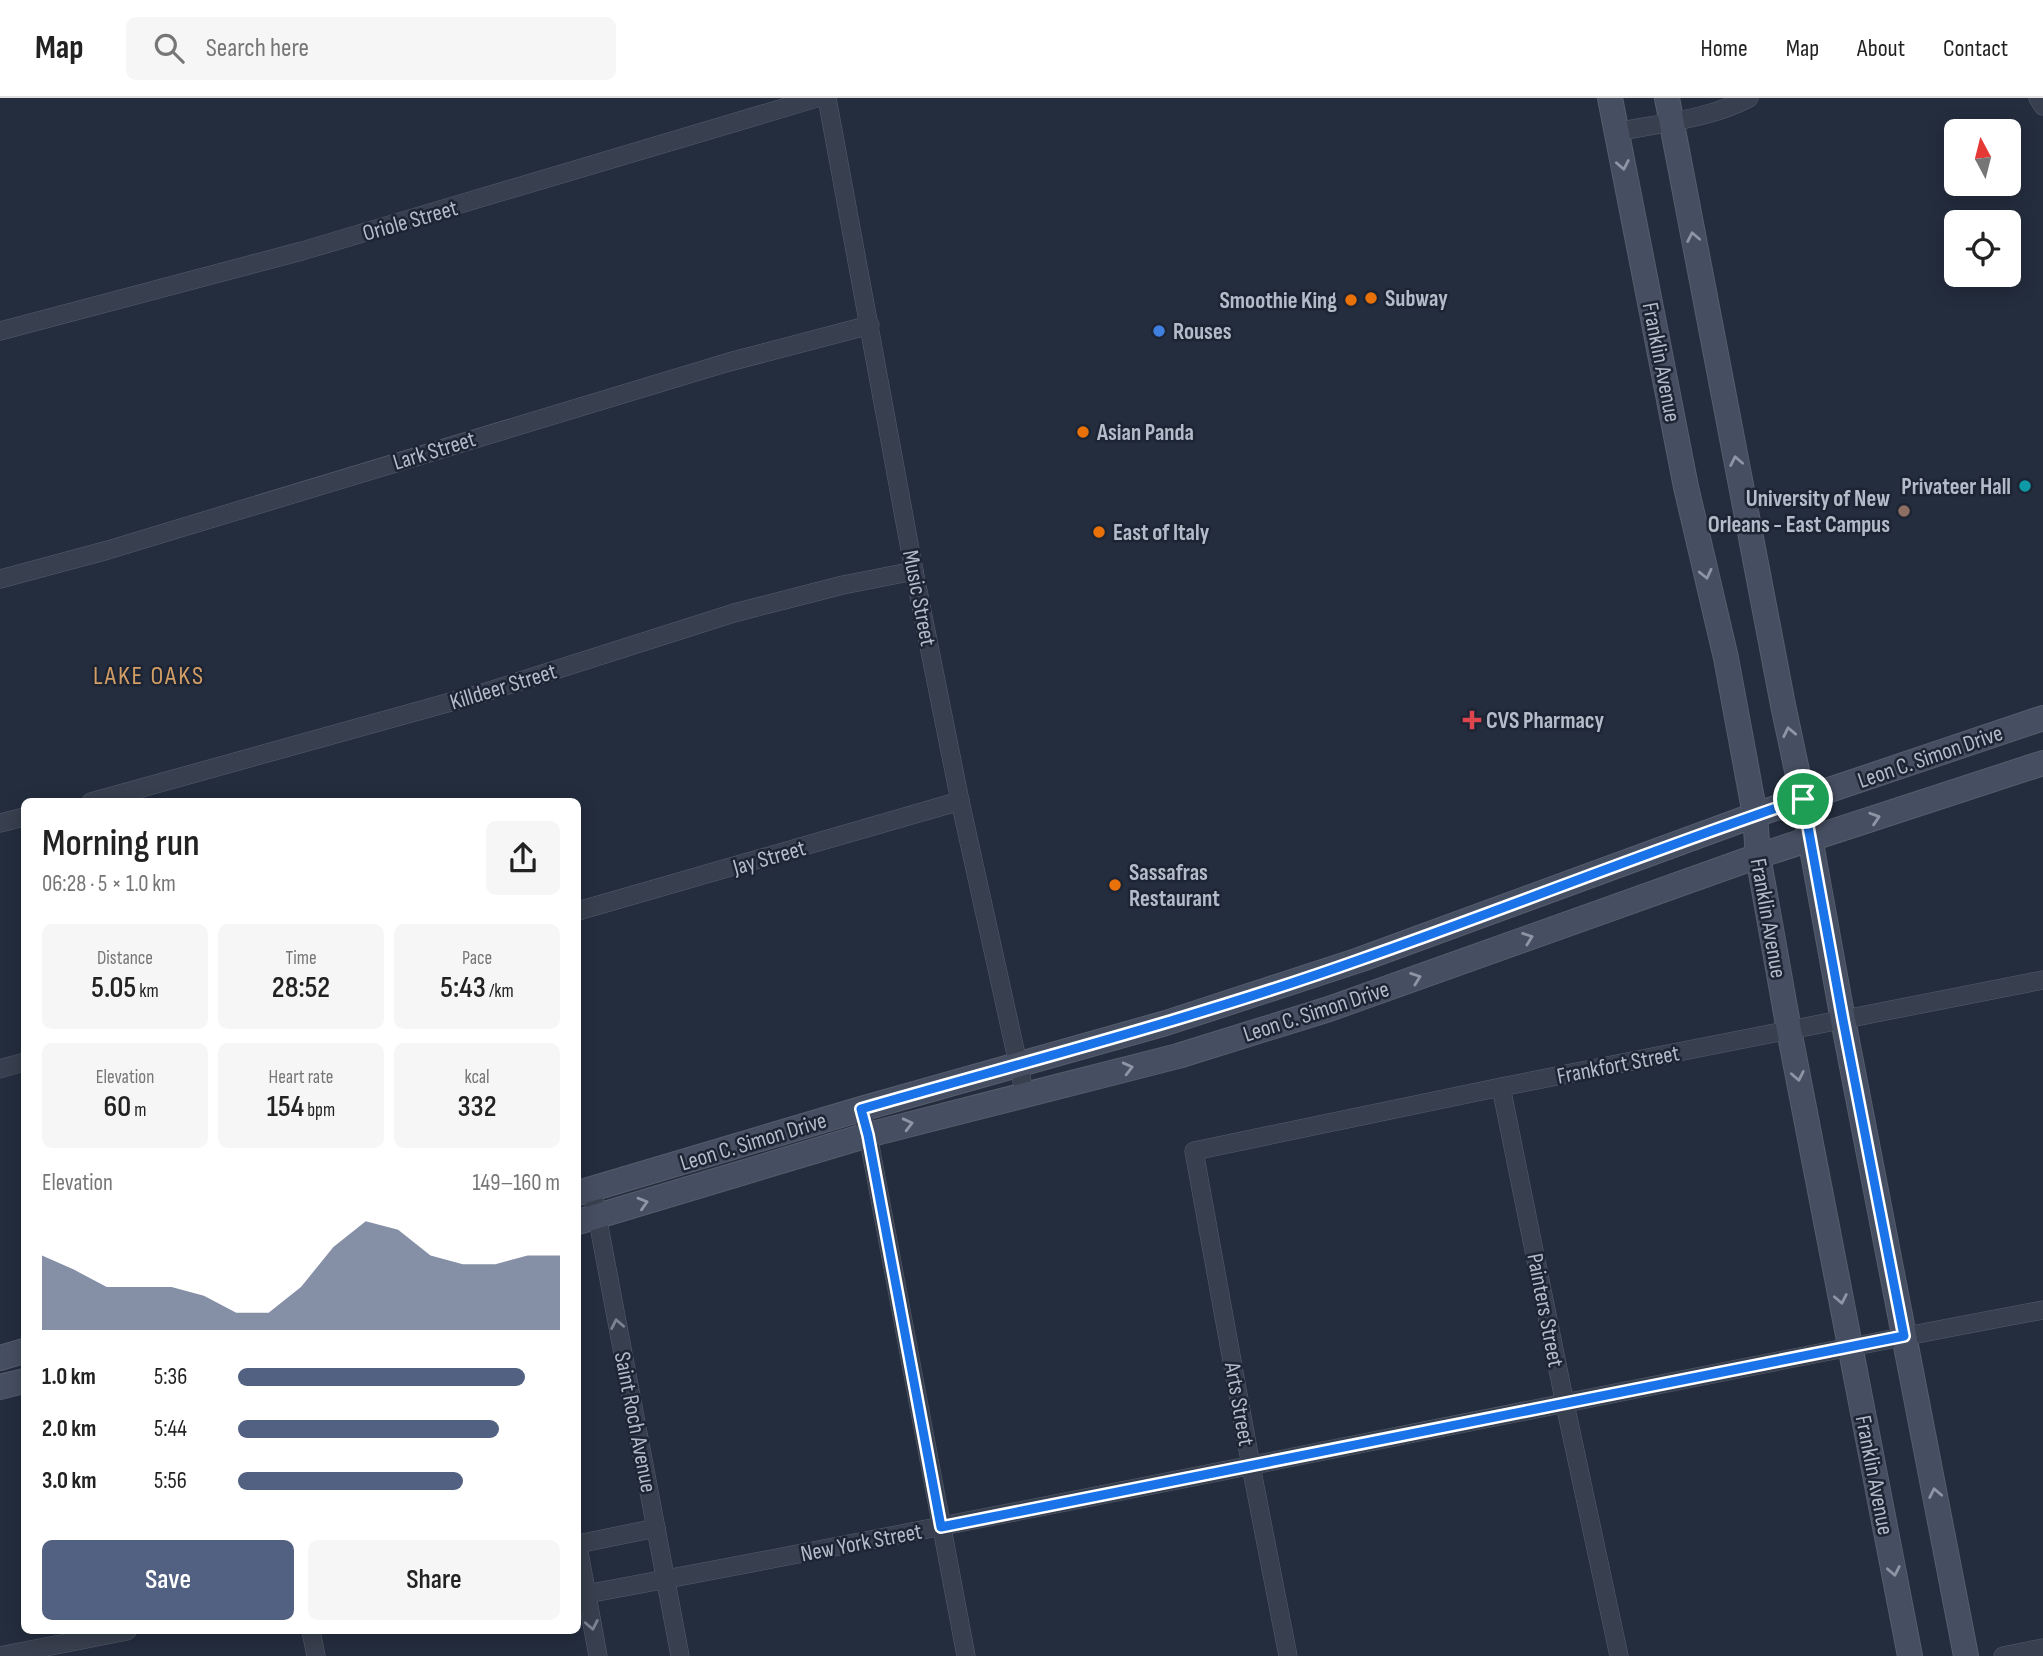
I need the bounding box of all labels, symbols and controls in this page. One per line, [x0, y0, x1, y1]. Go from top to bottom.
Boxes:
search box [126, 17, 616, 80]
text: Map [35, 28, 84, 68]
icon: search [150, 29, 188, 67]
text: Search here [206, 33, 309, 64]
text: Home [1700, 34, 1748, 63]
text: Map [1786, 34, 1819, 63]
text: About [1857, 34, 1905, 63]
text: Contact [1943, 34, 2008, 63]
north arrow [1944, 119, 2021, 196]
map controls [1944, 119, 2021, 287]
one-way arrow [1615, 159, 1630, 171]
street label: Oriole Street [360, 194, 461, 248]
button: locate [1944, 210, 2021, 287]
one-way arrow [1687, 231, 1702, 243]
place label: Subway [1385, 285, 1448, 313]
place label: Smoothie King [1219, 287, 1337, 315]
marker: Subway [1363, 290, 1379, 306]
marker: Smoothie King [1343, 292, 1359, 308]
street label: Franklin Avenue [1636, 300, 1686, 424]
place label: Rouses [1173, 318, 1232, 346]
marker: Rouses [1151, 323, 1167, 339]
place label: Asian Panda [1096, 419, 1194, 447]
marker: Asian Panda [1075, 424, 1091, 440]
street label: Lark Street [390, 425, 479, 477]
one-way arrow [1730, 455, 1745, 467]
place label: Privateer Hall [1901, 473, 2011, 501]
marker: Privateer Hall [2017, 478, 2033, 494]
place label: University of New Orleans - East Campus [1708, 485, 1890, 539]
marker: University of New Orleans - East Campus [1896, 503, 1912, 519]
place label: East of Italy [1113, 519, 1210, 547]
marker: East of Italy [1091, 524, 1107, 540]
street label: Music Street [896, 548, 942, 649]
one-way arrow [1698, 568, 1712, 580]
street label: Killdeer Street [447, 657, 560, 716]
district label: LAKE OAKS [93, 661, 205, 692]
place label: CVS Pharmacy [1486, 707, 1604, 735]
marker: CVS Pharmacy [1464, 712, 1480, 728]
street label: Leon C. Simon Drive [1854, 719, 2007, 795]
one-way arrow [1782, 726, 1797, 738]
pin [1773, 769, 1833, 829]
icon: arrive [1784, 780, 1822, 818]
one-way arrow [1868, 812, 1880, 826]
text: Morning run [42, 821, 200, 866]
button: share [486, 821, 560, 895]
street label: Jay Street [729, 834, 809, 882]
street label: Franklin Avenue [1744, 856, 1792, 980]
place label: Sassafras Restaurant [1129, 859, 1220, 913]
text: 06:28 · 5 × 1.0 km [42, 870, 176, 898]
marker: Sassafras Restaurant [1107, 877, 1123, 893]
one-way arrow [1521, 932, 1533, 946]
text: Distance [97, 947, 153, 970]
text: Time [285, 947, 317, 970]
text: Pace [462, 947, 492, 970]
text: 5.05 [91, 970, 136, 1006]
text: 28:52 [272, 970, 330, 1006]
text: 5:43 [440, 970, 486, 1006]
one-way arrow [1409, 973, 1421, 987]
street label: Leon C. Simon Drive [1240, 975, 1393, 1049]
text: km [136, 980, 159, 1003]
text: /km [486, 980, 514, 1003]
street label: Frankfort Street [1555, 1039, 1682, 1091]
one-way arrow [1122, 1062, 1134, 1076]
text: Elevation [96, 1066, 154, 1089]
text: Heart rate [269, 1066, 333, 1089]
text: kcal [464, 1066, 490, 1089]
one-way arrow [1789, 1070, 1804, 1082]
text: 60 [104, 1089, 131, 1125]
text: 154 [267, 1089, 304, 1125]
text: 332 [457, 1089, 497, 1125]
text: m [131, 1099, 146, 1122]
text: bpm [304, 1099, 335, 1122]
street label: Leon C. Simon Drive [677, 1106, 830, 1178]
one-way arrow [902, 1118, 914, 1133]
text: Elevation [42, 1169, 113, 1197]
text: 149–160 m [472, 1169, 560, 1197]
one-way arrow [637, 1196, 649, 1211]
street label: Painters Street [1520, 1251, 1570, 1369]
one-way arrow [1833, 1293, 1848, 1305]
one-way arrow [611, 1318, 626, 1330]
street label: Saint Roch Avenue [608, 1350, 662, 1495]
street label: Arts Street [1218, 1359, 1260, 1448]
text: 1.0 km [42, 1363, 96, 1391]
text: 5:36 [154, 1363, 187, 1391]
street label: Franklin Avenue [1849, 1413, 1899, 1537]
text: 2.0 km [42, 1415, 96, 1443]
text: 5:44 [154, 1415, 187, 1443]
text: 3.0 km [42, 1467, 97, 1495]
text: 5:56 [154, 1467, 187, 1495]
one-way arrow [1928, 1487, 1943, 1499]
street label: New York Street [798, 1518, 924, 1568]
button: Save [42, 1540, 294, 1620]
button: Share [308, 1540, 560, 1620]
one-way arrow [1885, 1565, 1900, 1577]
one-way arrow [584, 1619, 599, 1631]

